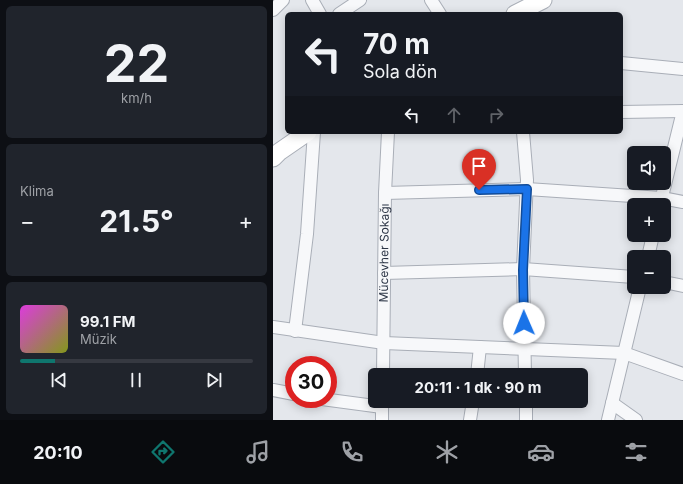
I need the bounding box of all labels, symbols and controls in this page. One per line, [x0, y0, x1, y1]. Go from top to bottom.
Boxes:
text: 70 m [363, 27, 430, 61]
icon: left [297, 28, 349, 80]
text: 22 [104, 32, 169, 95]
text: Sola dön [363, 61, 437, 82]
text: km/h [121, 90, 152, 106]
icon: left [401, 104, 423, 126]
icon: ahead [443, 104, 465, 126]
icon: right [485, 104, 507, 126]
map controls [627, 146, 671, 294]
button: sound [627, 146, 671, 190]
pin [462, 149, 496, 190]
icon: arrive [468, 155, 490, 177]
text: Klima [20, 183, 54, 199]
button: + [627, 198, 671, 242]
text: 21.5° [99, 203, 174, 239]
street label: Mücevher Sokağı [376, 203, 392, 303]
text: − [20, 208, 35, 234]
text: + [238, 208, 253, 234]
button: − [627, 250, 671, 294]
position arrow [503, 302, 545, 344]
text: 99.1 FM [80, 312, 136, 331]
text: Müzik [80, 331, 117, 347]
speed limit sign: 30 [285, 356, 337, 408]
icon: previous [48, 369, 70, 391]
icon: pause [125, 369, 147, 391]
icon: next [203, 369, 225, 391]
text: 20:11 · 1 dk · 90 m [414, 378, 542, 397]
icon: directions [149, 438, 177, 466]
icon: music [244, 438, 272, 466]
icon: phone [338, 438, 366, 466]
icon: climate [433, 438, 461, 466]
icon: car [527, 438, 555, 466]
icon: filters [622, 438, 650, 466]
text: 20:10 [33, 442, 83, 463]

